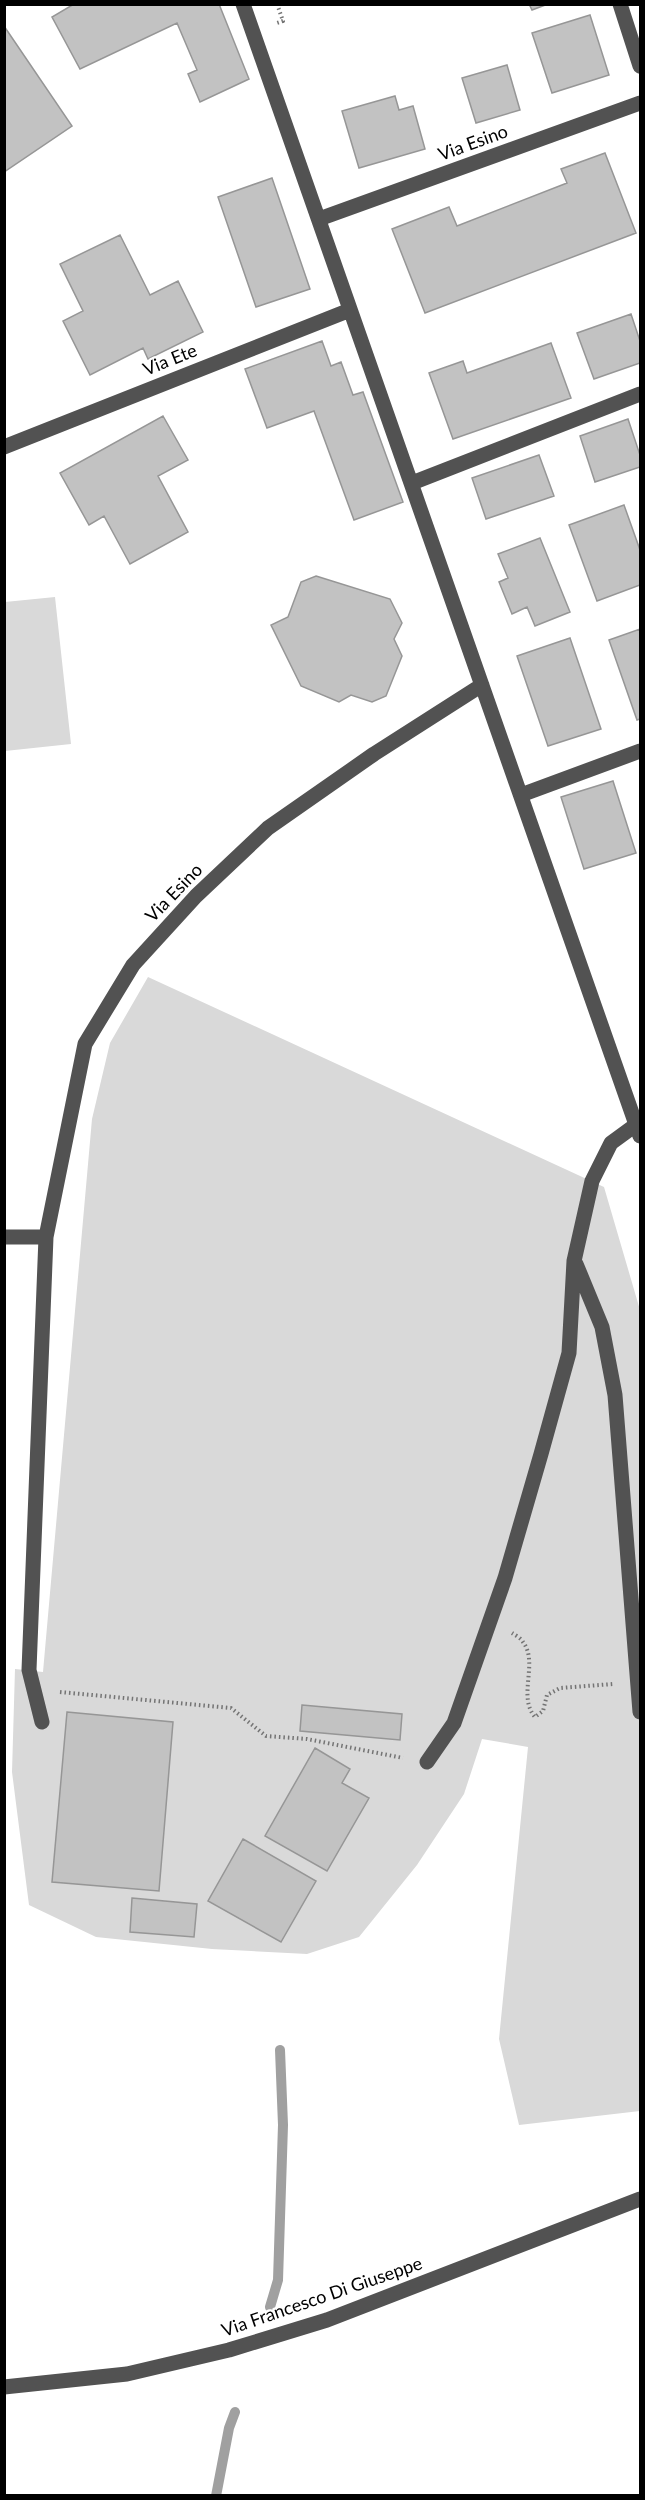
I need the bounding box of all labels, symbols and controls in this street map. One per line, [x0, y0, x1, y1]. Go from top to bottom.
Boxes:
street label: Via Esino [435, 119, 511, 165]
street label: Via Ete [140, 338, 200, 380]
street label: Via Esino [140, 859, 206, 926]
street label: Via Francesco Di Giuseppe [218, 2251, 425, 2341]

